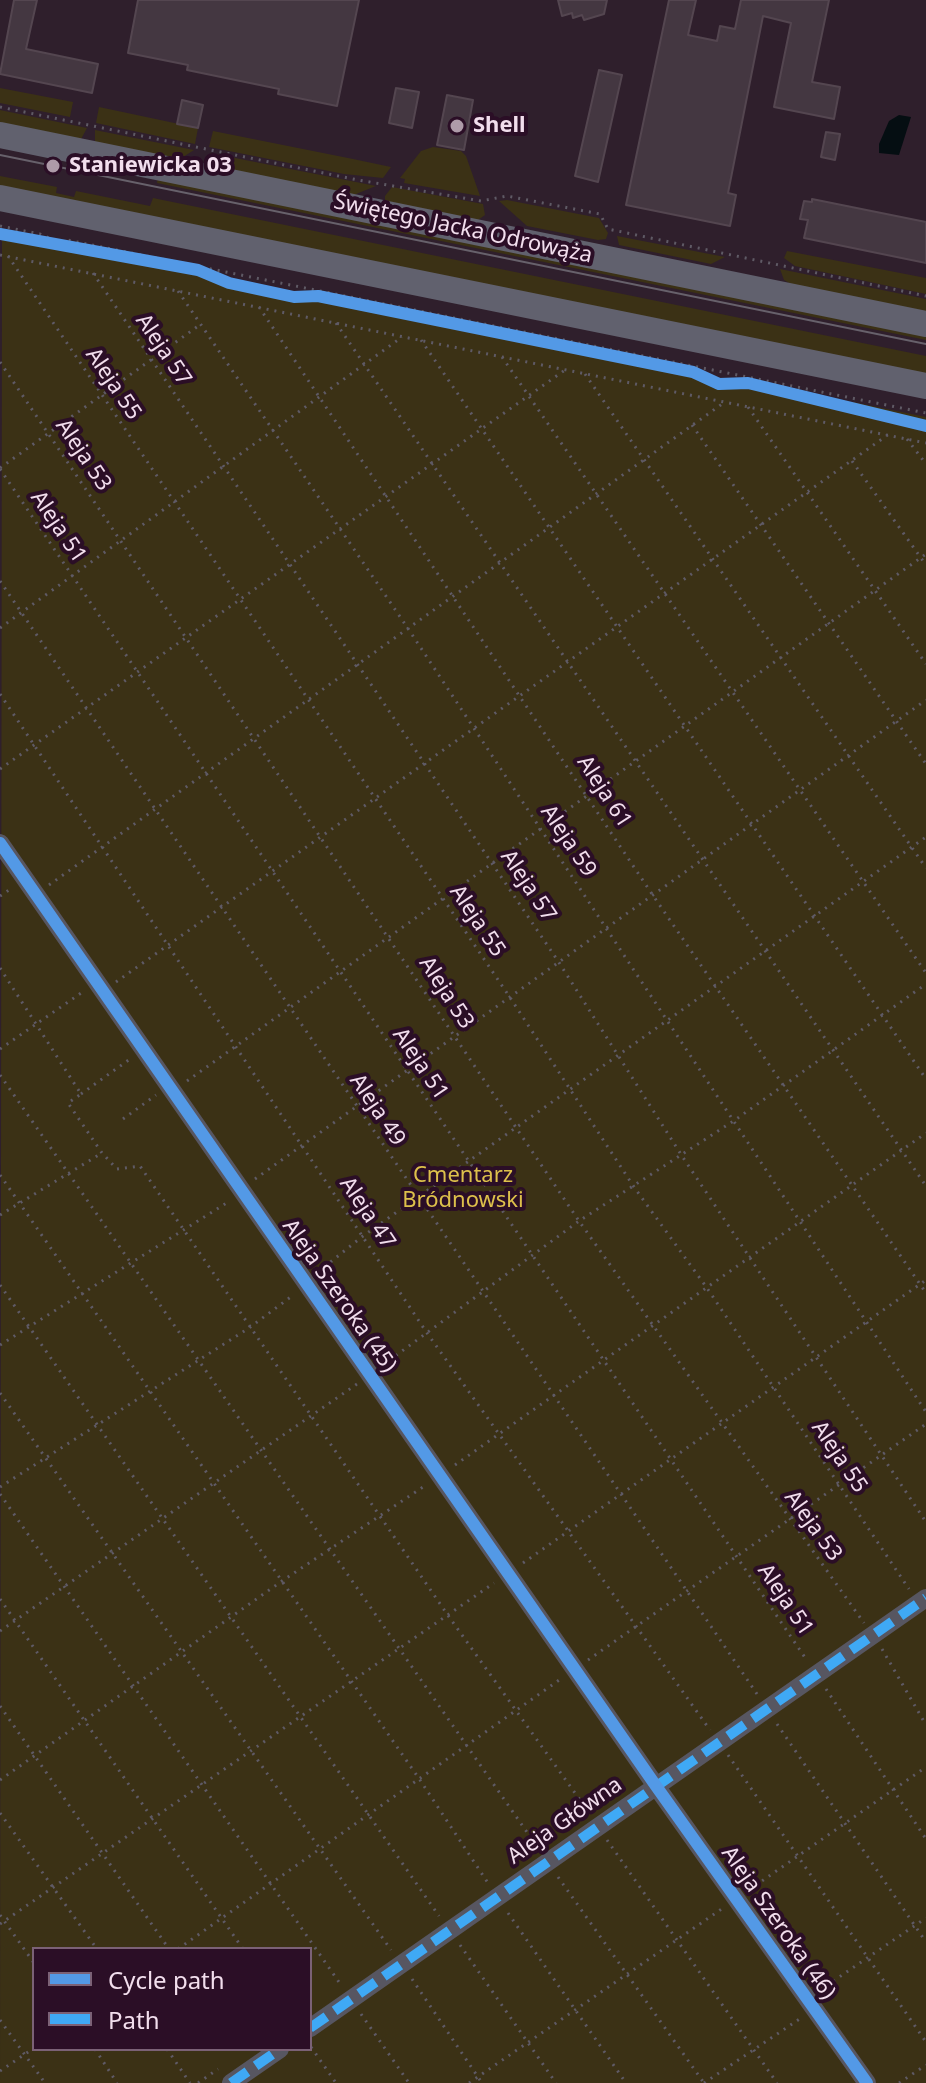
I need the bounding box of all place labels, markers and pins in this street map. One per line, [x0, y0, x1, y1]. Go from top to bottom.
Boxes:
place label: Shell [473, 113, 526, 139]
marker: Shell [448, 117, 466, 135]
place label: Staniewicka 03 [69, 153, 232, 179]
marker: Staniewicka 03 [44, 157, 62, 175]

